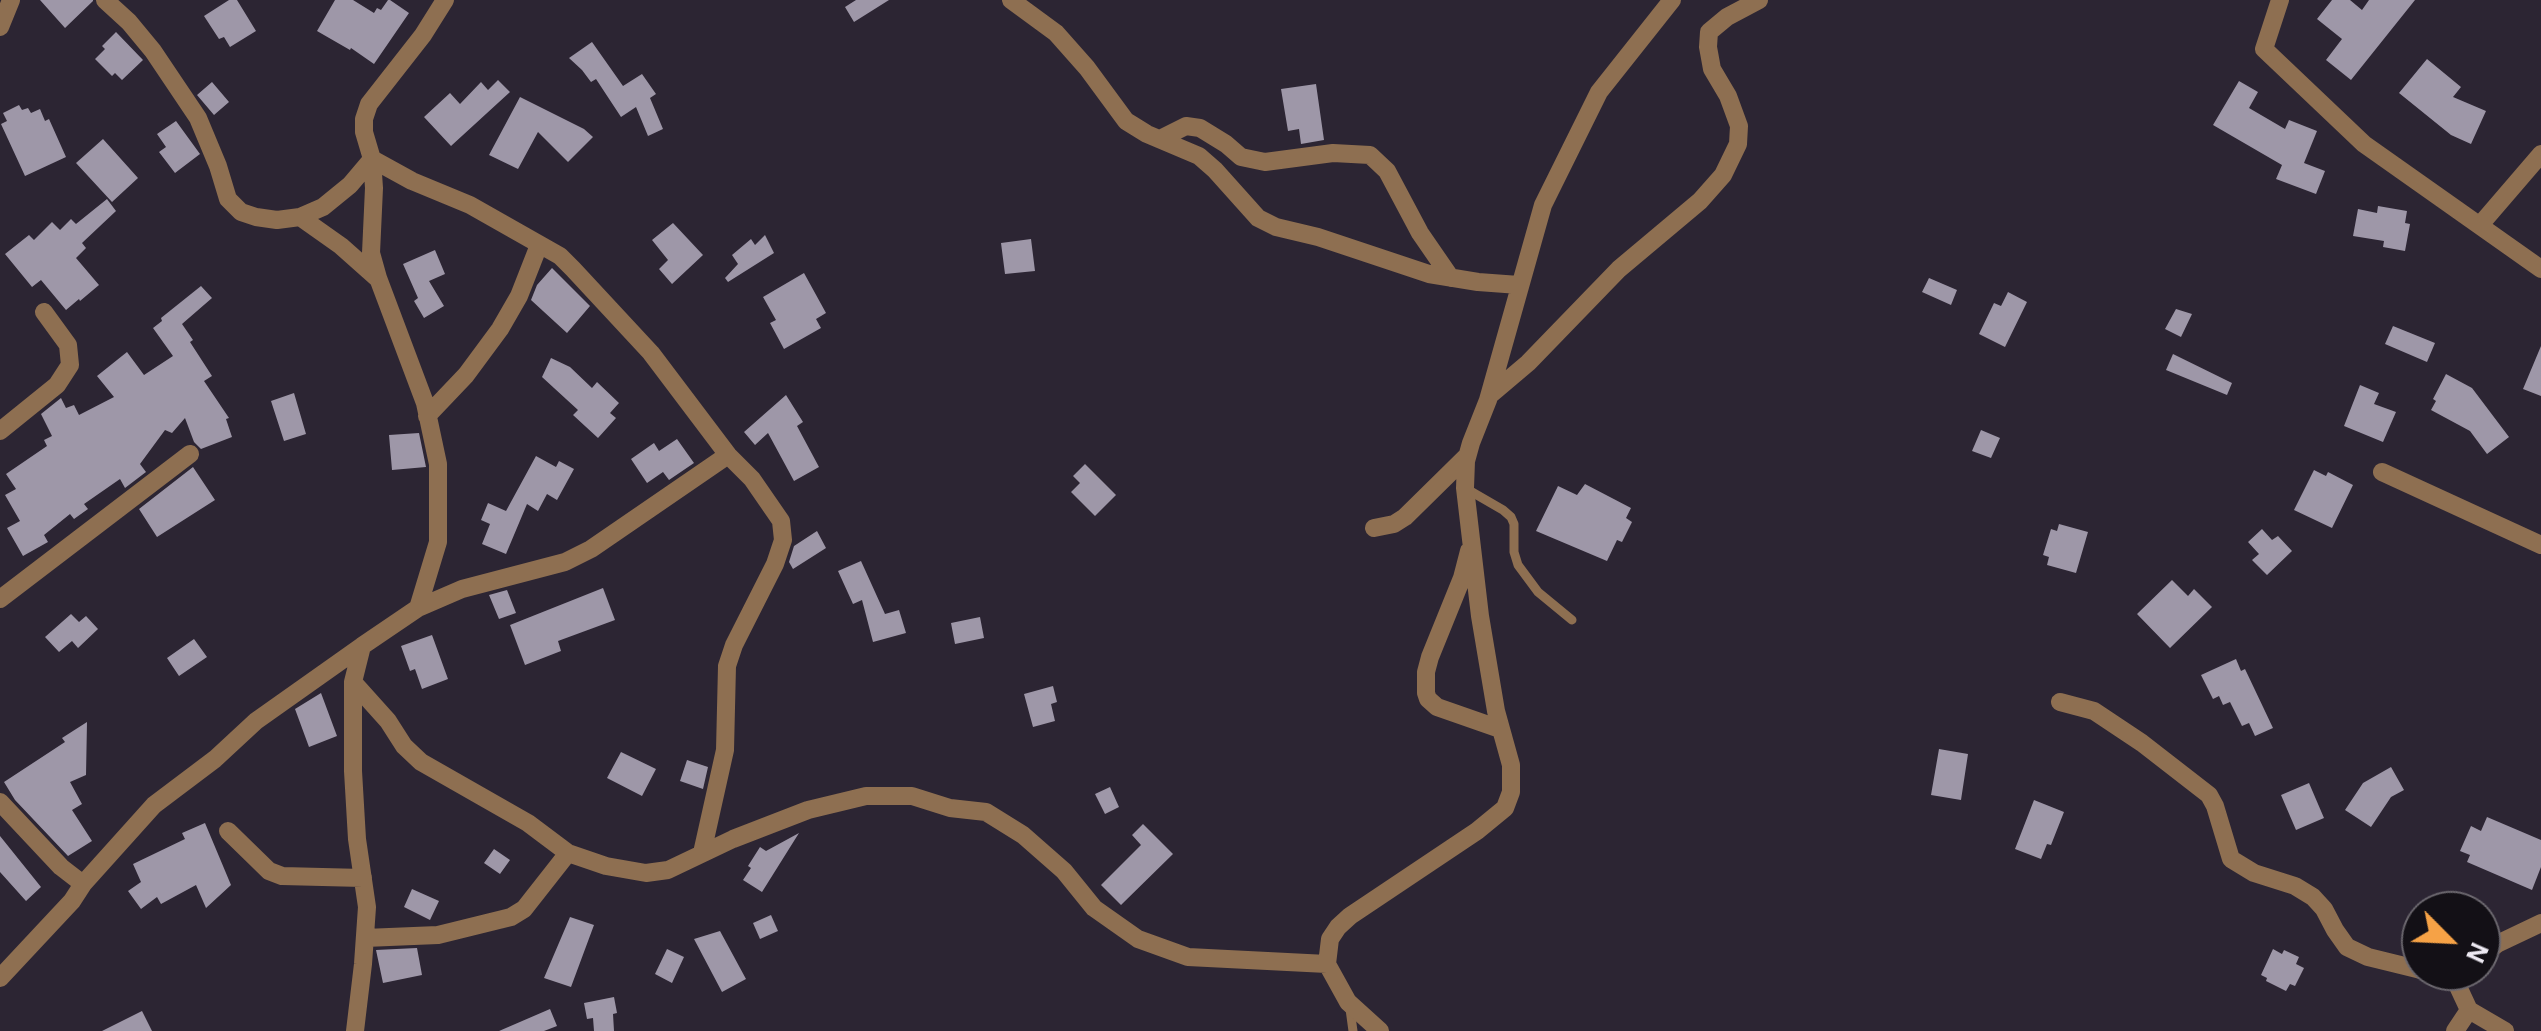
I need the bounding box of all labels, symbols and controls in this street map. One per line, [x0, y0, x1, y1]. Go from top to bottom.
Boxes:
north arrow [2401, 891, 2501, 991]
text: N [2460, 938, 2493, 967]

